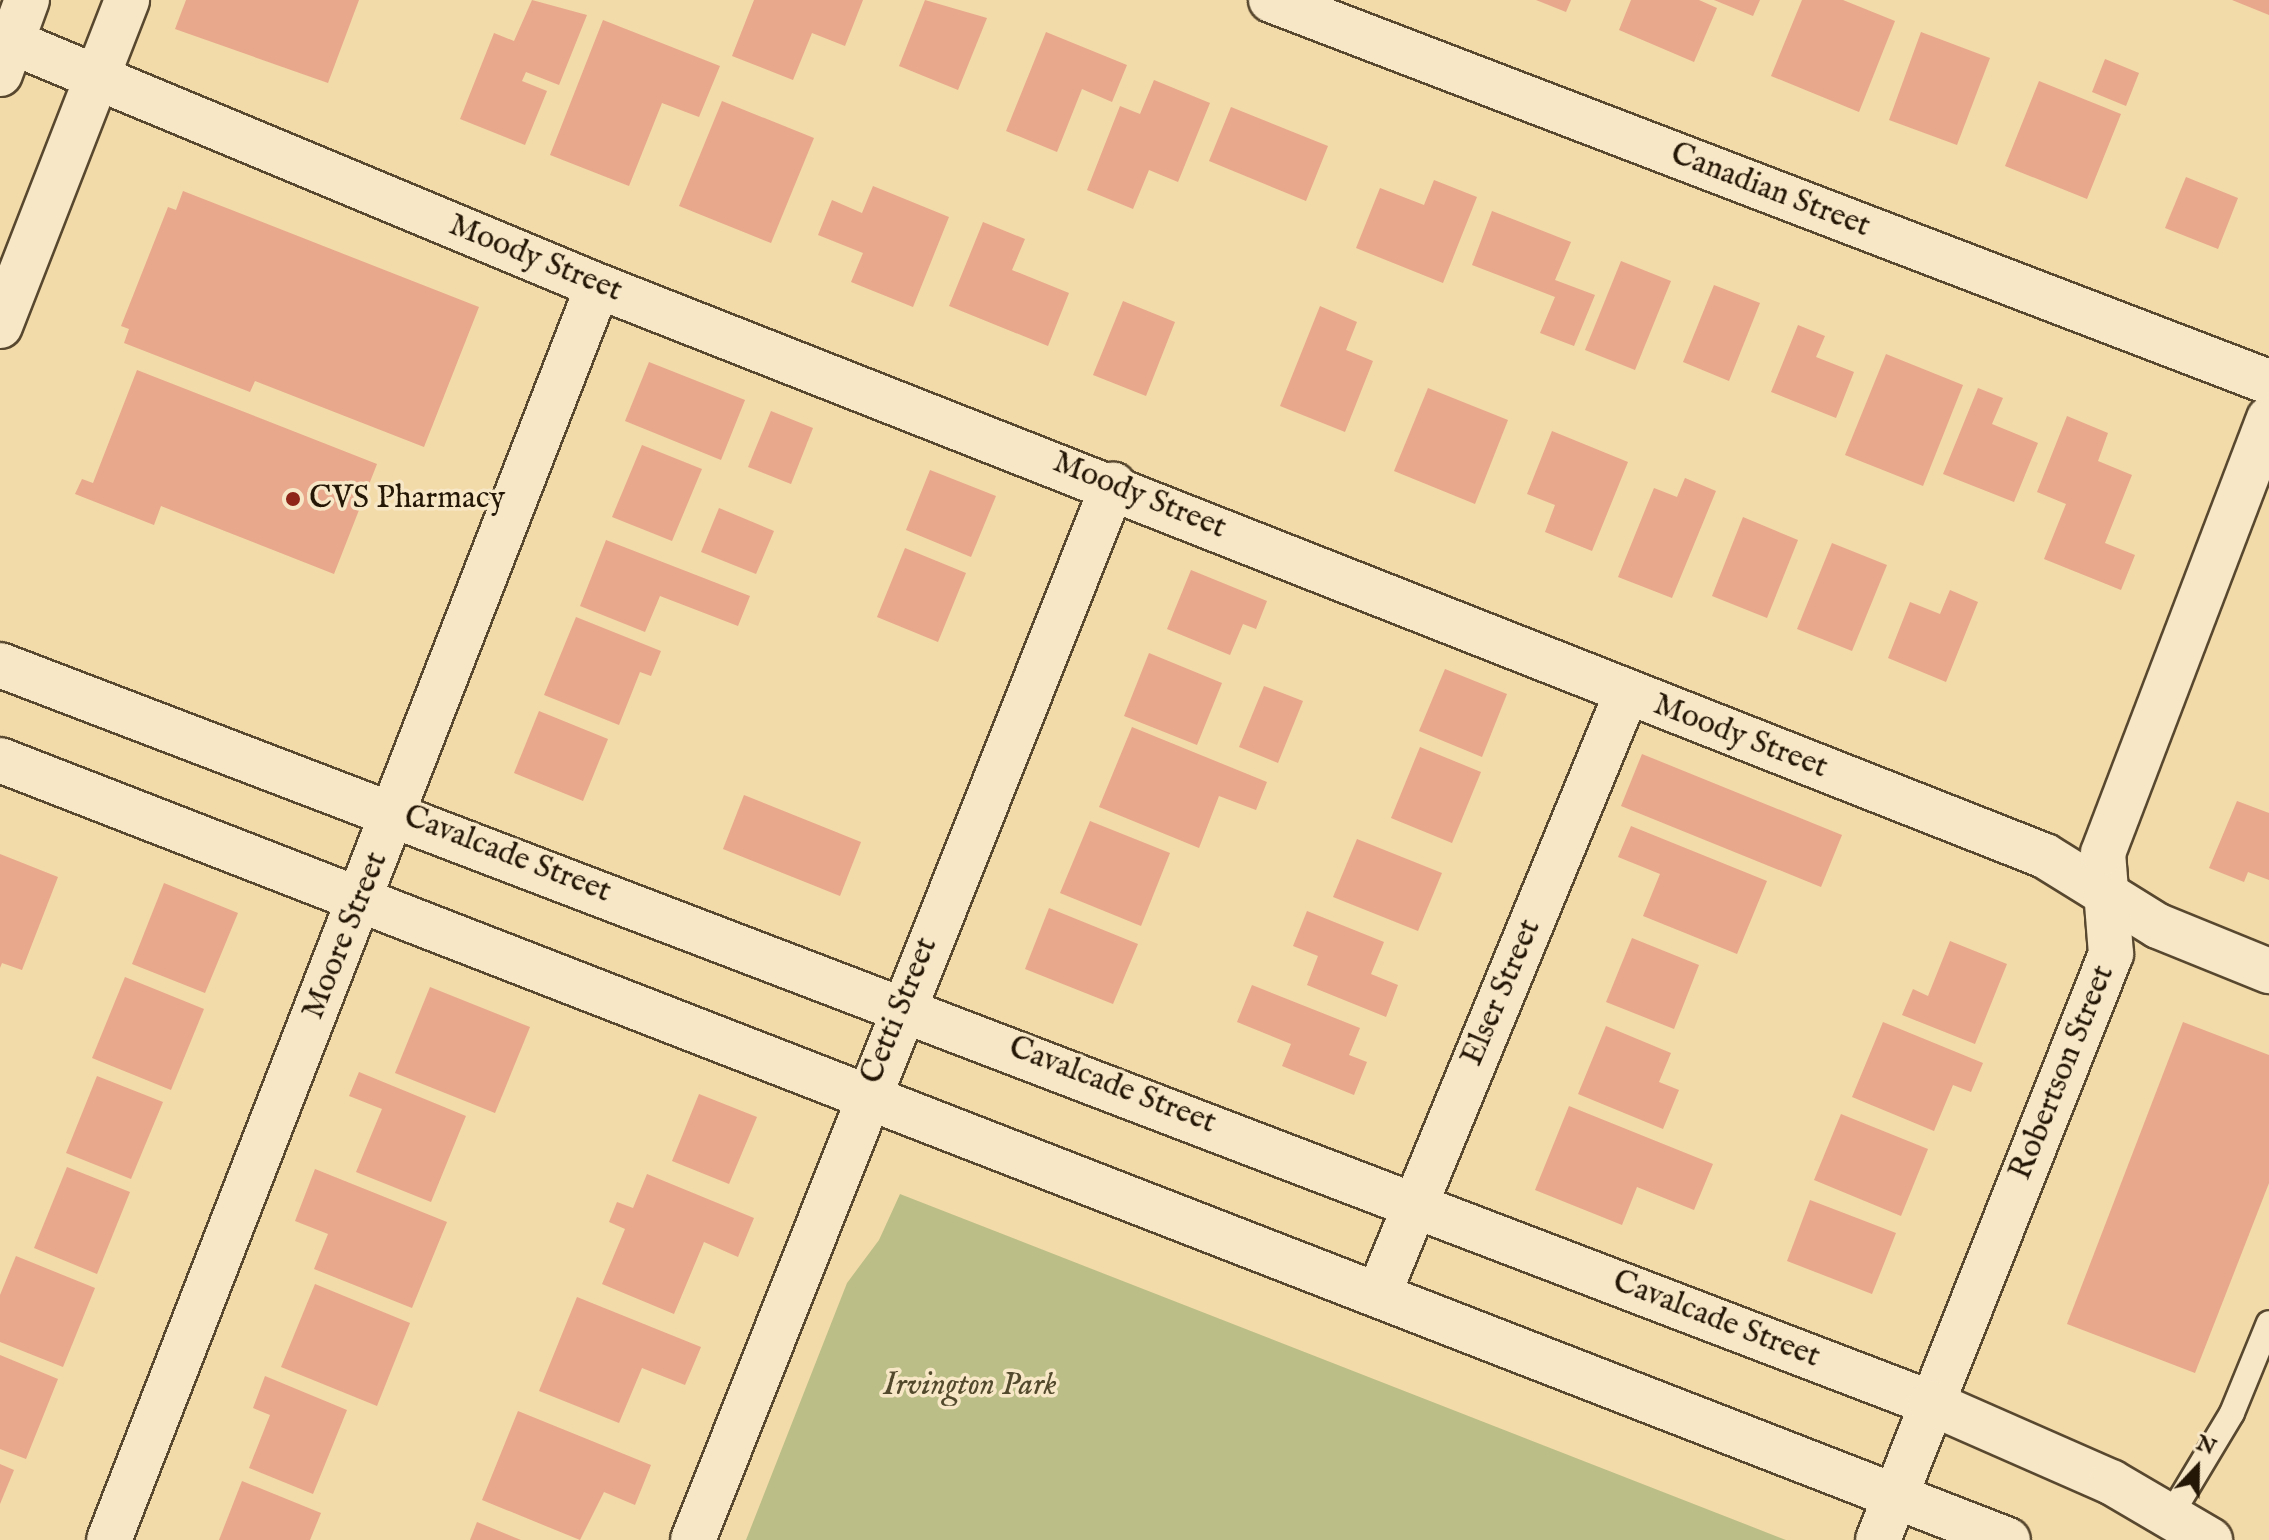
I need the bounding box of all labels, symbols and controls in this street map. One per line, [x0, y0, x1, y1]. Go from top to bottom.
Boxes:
street label: Canadian Street [1665, 135, 1875, 247]
street label: Moody Street [443, 207, 627, 311]
street label: Moody Street [1047, 444, 1231, 548]
place label: CVS Pharmacy [309, 480, 505, 518]
marker: CVS Pharmacy [284, 490, 302, 508]
street label: Moody Street [1648, 686, 1832, 788]
street label: Cavalcade Street [398, 798, 616, 912]
street label: Moore Street [295, 847, 397, 1025]
street label: Elser Street [1454, 914, 1550, 1072]
street label: Cetti Street [853, 932, 947, 1090]
street label: Robertson Street [2003, 960, 2123, 1186]
street label: Cavalcade Street [1003, 1029, 1221, 1143]
street label: Cavalcade Street [1607, 1263, 1825, 1377]
park label: Irvington Park [883, 1367, 1057, 1405]
north arrow [2157, 1428, 2237, 1508]
text: N [2192, 1429, 2220, 1462]

